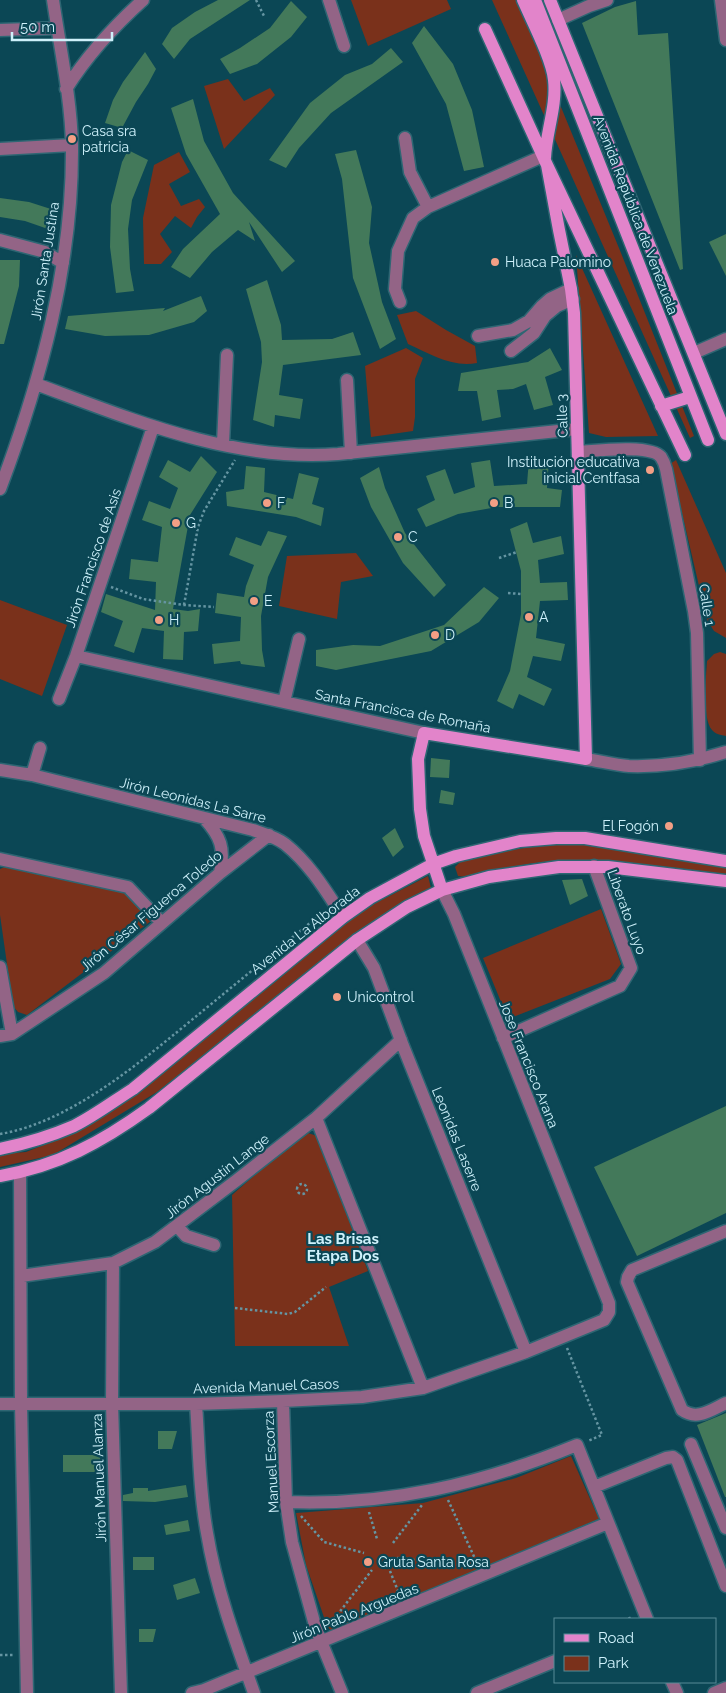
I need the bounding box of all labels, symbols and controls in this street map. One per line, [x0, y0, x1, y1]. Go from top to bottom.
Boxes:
scale bar [12, 10, 112, 42]
text: 50 m [20, 18, 55, 36]
street label: Avenida República de Venezuela [591, 113, 681, 317]
place label: Casa sra patricia [82, 123, 136, 155]
marker: Casa sra patricia [66, 133, 78, 145]
street label: Jirón Santa Justina [28, 201, 62, 321]
place label: Huaca Palomino [505, 254, 611, 270]
marker: Huaca Palomino [489, 256, 501, 268]
street label: Calle 3 [553, 394, 571, 438]
place label: Institución educativa inicial Centfasa [507, 454, 640, 486]
marker: Institución educativa inicial Centfasa [644, 464, 656, 476]
street label: Jirón Francisco de Asis [62, 486, 124, 630]
place label: F [277, 495, 285, 511]
place label: B [504, 495, 513, 511]
marker: F [261, 497, 273, 509]
marker: B [488, 497, 500, 509]
place label: G [186, 515, 196, 531]
marker: G [170, 517, 182, 529]
place label: C [408, 529, 418, 545]
marker: C [392, 531, 404, 543]
street label: Calle 1 [696, 583, 718, 627]
place label: E [264, 593, 273, 609]
marker: E [248, 595, 260, 607]
place label: A [539, 609, 549, 625]
marker: A [523, 611, 535, 623]
place label: H [169, 612, 179, 628]
marker: H [153, 614, 165, 626]
place label: D [445, 627, 455, 643]
marker: D [429, 629, 441, 641]
street label: Santa Francisca de Romaña [314, 686, 492, 736]
street label: Jirón Leonidas La Sarre [118, 774, 268, 826]
place label: El Fogón [602, 818, 659, 834]
marker: El Fogón [663, 820, 675, 832]
street label: Jirón César Figueroa Toledo [77, 847, 225, 975]
street label: Liberato Luyo [604, 867, 650, 957]
street label: Avenida La Alborada [247, 883, 363, 977]
place label: Unicontrol [347, 989, 414, 1005]
marker: Unicontrol [331, 991, 343, 1003]
street label: Jose Francisco Arana [496, 998, 562, 1130]
street label: Leonidas Laserre [429, 1085, 485, 1193]
street label: Jirón Agustín Lange [162, 1130, 272, 1222]
district label: Las Brisas Etapa Dos [307, 1230, 379, 1265]
street label: Avenida Manuel Casos [193, 1375, 340, 1397]
street label: Manuel Escorza [260, 1411, 282, 1513]
street label: Jirón Manuel Alanza [89, 1413, 109, 1543]
place label: Gruta Santa Rosa [378, 1554, 489, 1570]
marker: Gruta Santa Rosa [362, 1556, 374, 1568]
street label: Jirón Pablo Arguedas [287, 1580, 421, 1646]
legend [554, 1618, 716, 1683]
text: Road [598, 1629, 634, 1647]
text: Park [598, 1654, 629, 1672]

